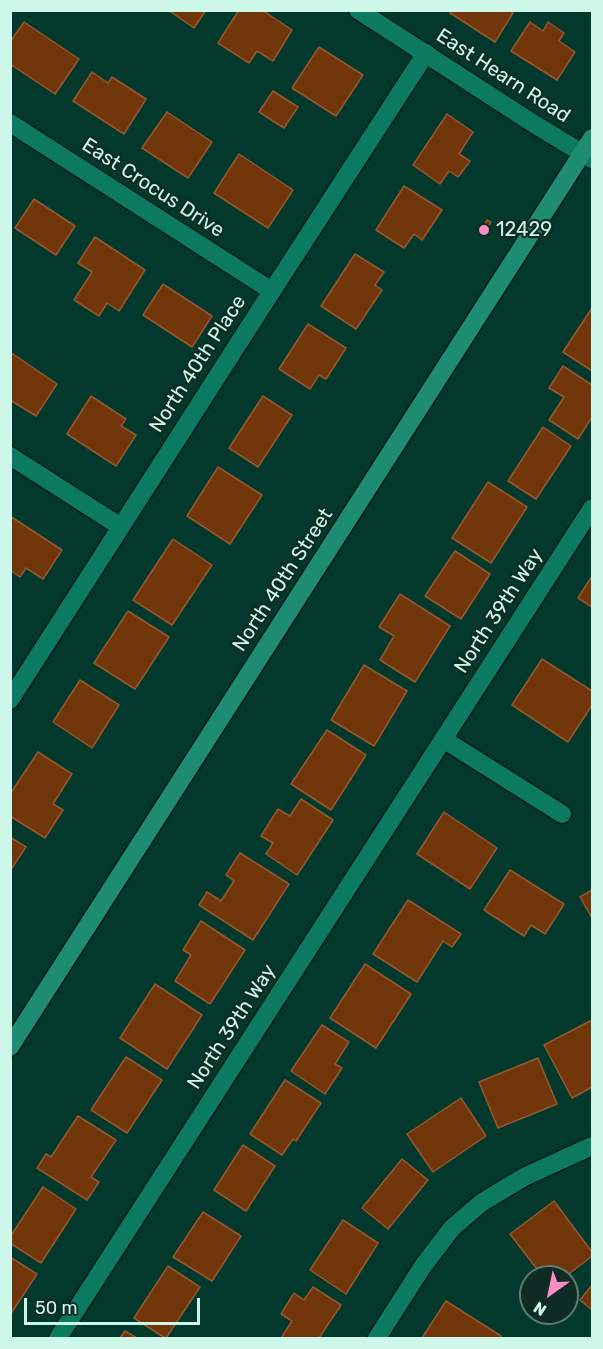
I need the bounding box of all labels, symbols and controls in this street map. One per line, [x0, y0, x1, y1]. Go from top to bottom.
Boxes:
street label: East Hearn Road [432, 24, 574, 128]
street label: East Crocus Drive [77, 133, 229, 243]
place label: 12429 [496, 218, 552, 242]
marker: 12429 [477, 223, 491, 237]
street label: North 40th Place [145, 291, 251, 437]
street label: North 40th Street [228, 504, 338, 656]
street label: North 39th Way [450, 544, 548, 678]
street label: North 39th Way [183, 960, 281, 1094]
north arrow [519, 1265, 579, 1325]
scale bar [27, 1286, 202, 1324]
text: 50 m [35, 1297, 78, 1319]
text: N [530, 1298, 550, 1320]

